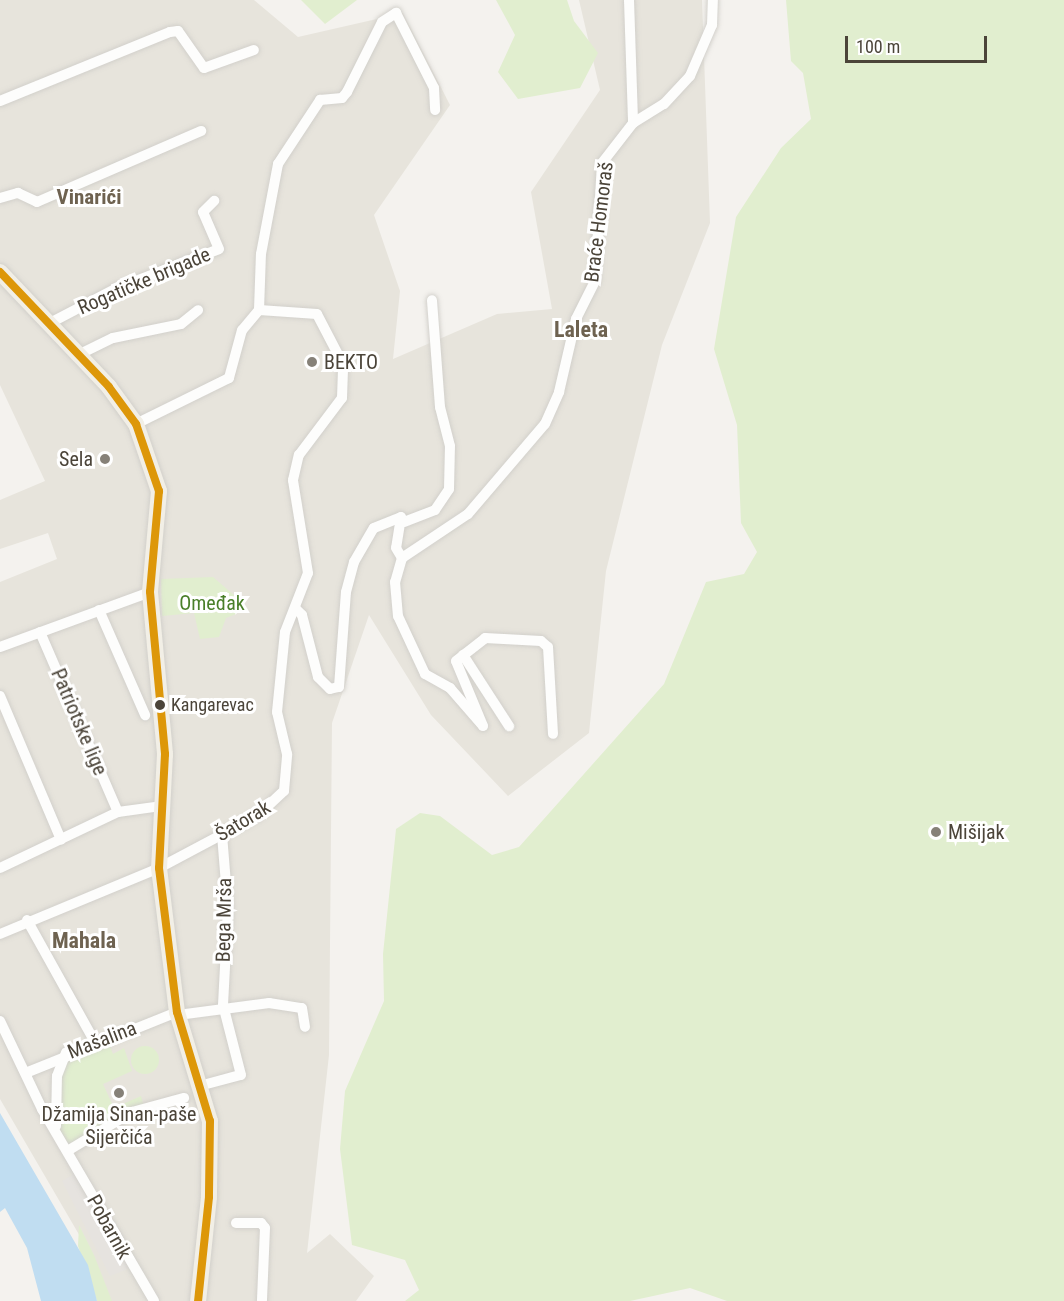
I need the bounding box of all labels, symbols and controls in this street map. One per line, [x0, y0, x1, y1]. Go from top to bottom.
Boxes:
scale bar [848, 24, 990, 62]
text: 100 m [856, 36, 900, 57]
street label: Braće Homoraš [580, 160, 618, 284]
district label: Vinarići [57, 184, 121, 210]
street label: Rogatičke brigade [74, 242, 214, 320]
district label: Laleta [554, 317, 608, 343]
place label: BEKTO [324, 350, 378, 374]
marker: BEKTO [305, 355, 319, 369]
place label: Sela [59, 447, 93, 471]
marker: Sela [98, 452, 112, 466]
park label: Omeđak [179, 591, 245, 615]
street label: Patriotske lige [46, 665, 112, 779]
place label: Kangarevac [171, 694, 254, 716]
marker: Kangarevac [154, 699, 166, 711]
street label: Šatorak [211, 795, 275, 847]
place label: Mišijak [948, 820, 1004, 844]
marker: Mišijak [929, 825, 943, 839]
street label: Bega Mrša [211, 878, 237, 962]
district label: Mahala [52, 928, 116, 954]
street label: Mašalina [64, 1016, 140, 1064]
marker: Džamija Sinan-paše Sijerčića [112, 1086, 126, 1100]
place label: Džamija Sinan-paše Sijerčića [42, 1102, 196, 1149]
street label: Pobarnik [82, 1191, 136, 1263]

